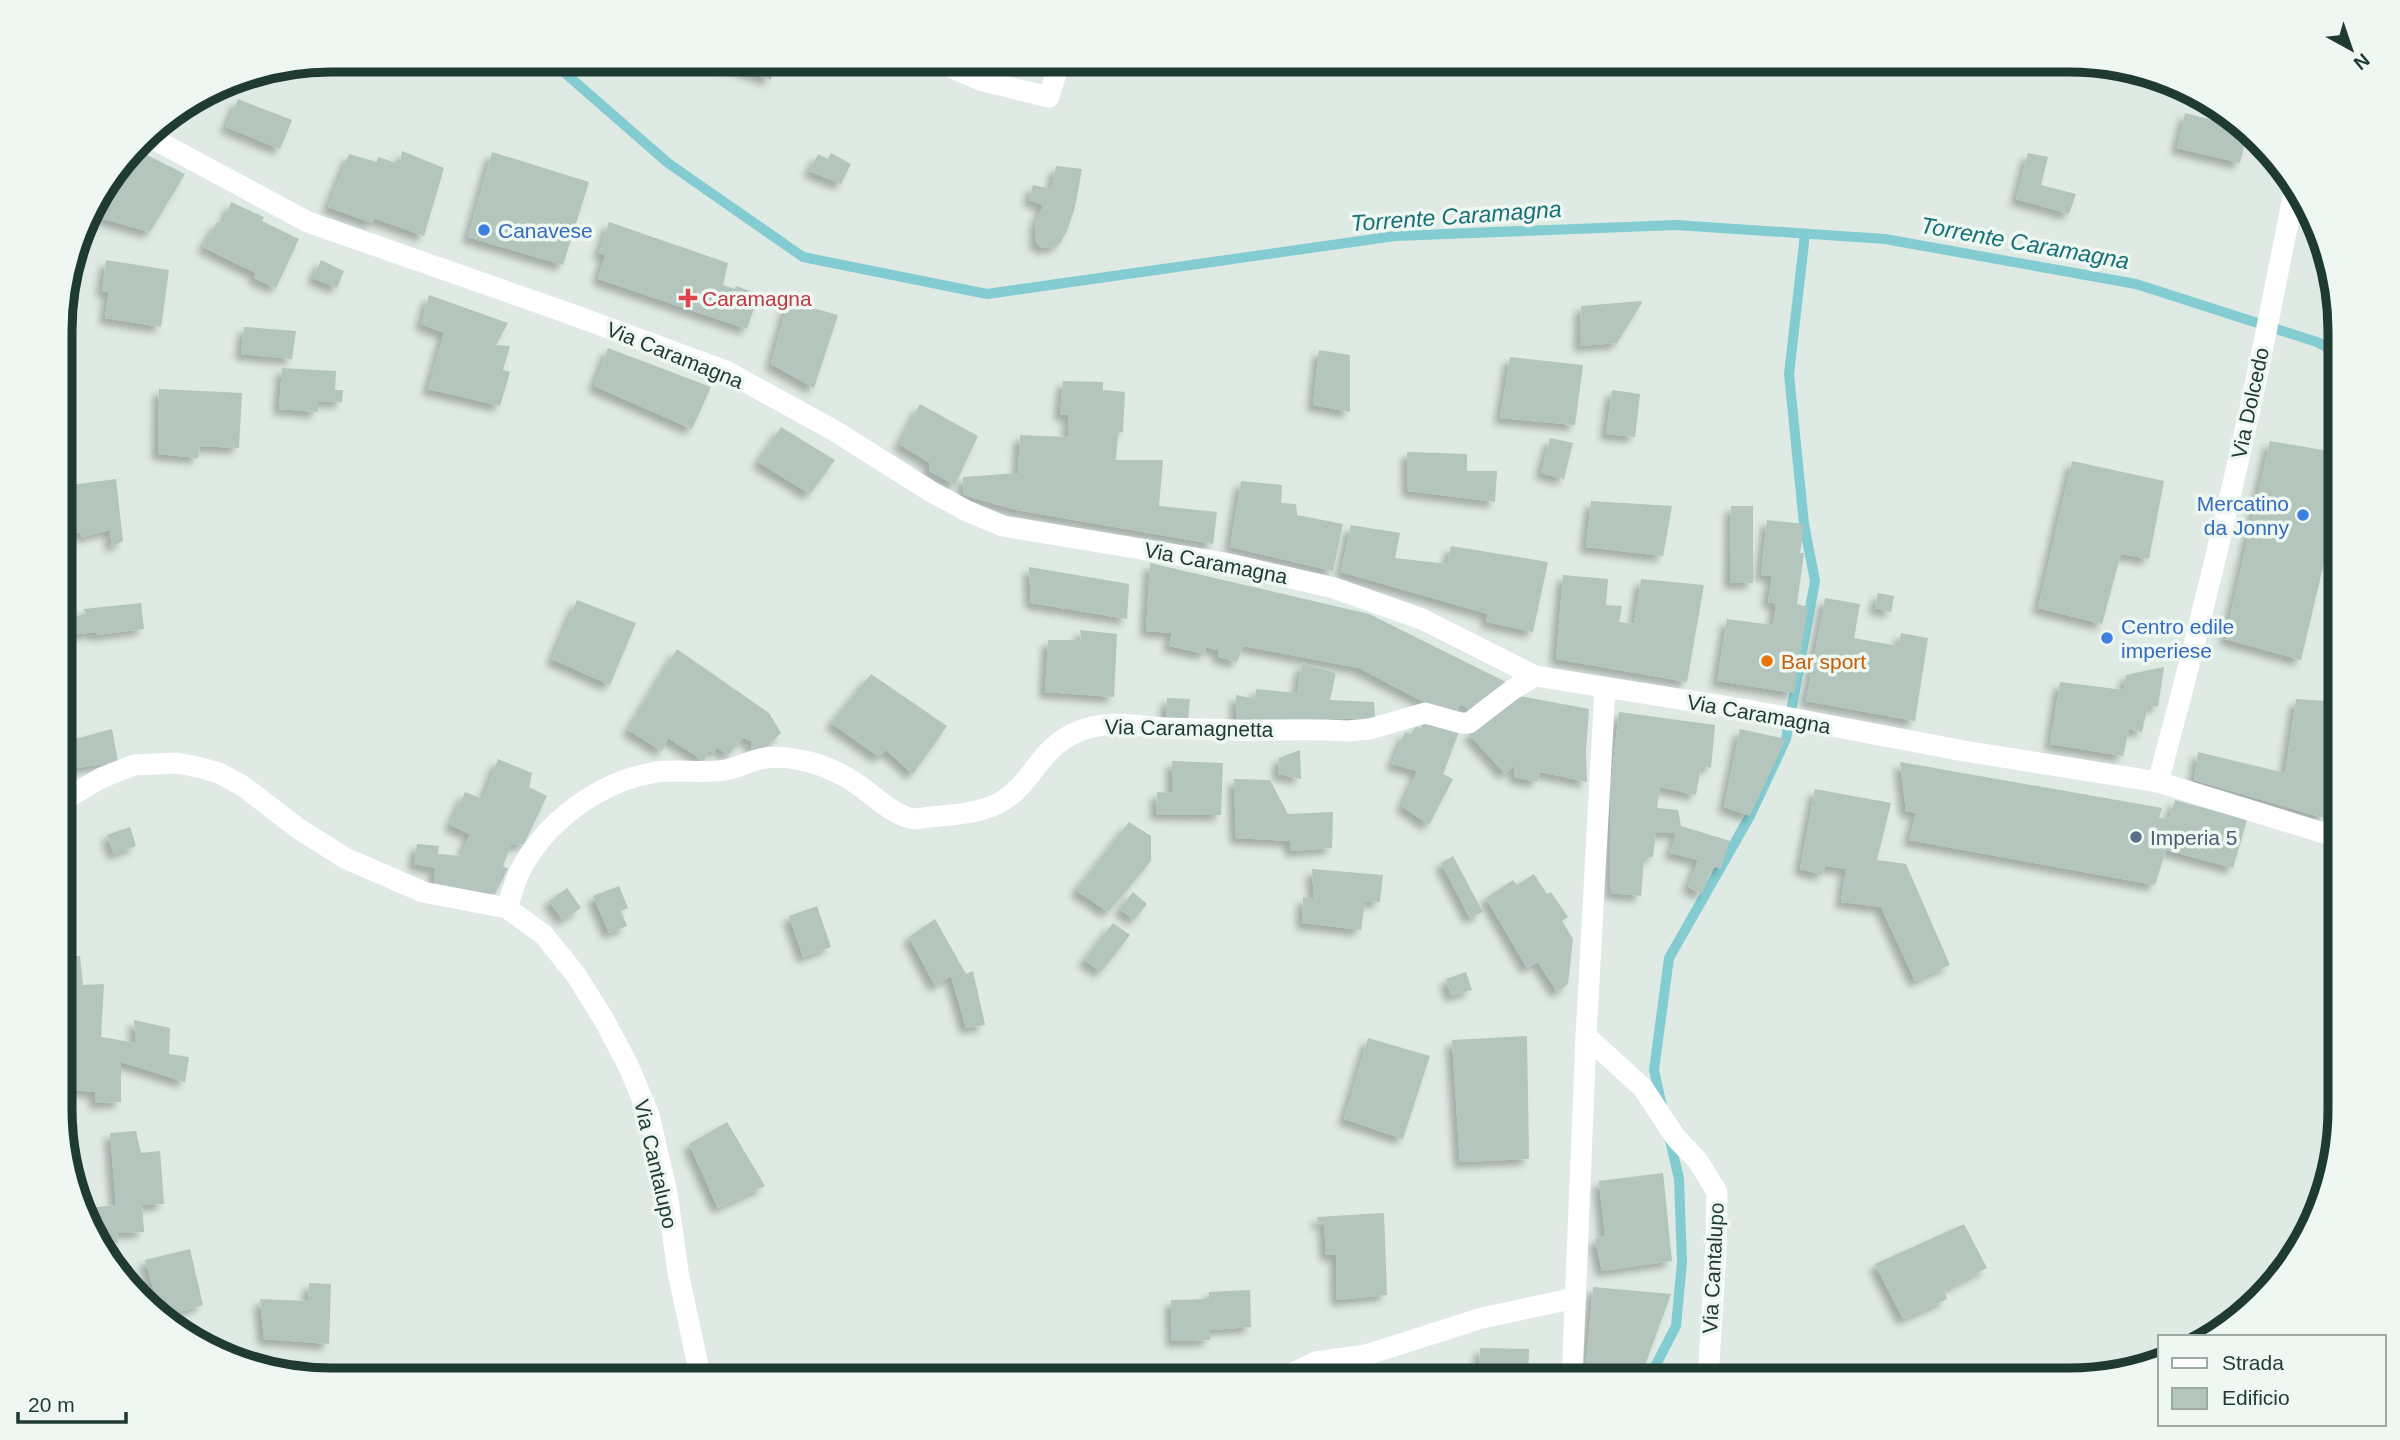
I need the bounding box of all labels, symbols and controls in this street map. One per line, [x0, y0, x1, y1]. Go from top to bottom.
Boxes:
north arrow [2316, 14, 2386, 84]
text: N [2350, 49, 2374, 74]
water label: Torrente Caramagna [1350, 196, 1562, 236]
water label: Torrente Caramagna [1919, 212, 2131, 274]
place label: Canavese [498, 219, 593, 242]
marker: Canavese [476, 222, 492, 238]
place label: Caramagna [702, 287, 812, 310]
marker: Caramagna [680, 290, 696, 306]
street label: Via Caramagna [603, 317, 747, 393]
street label: Via Dolcedo [2227, 345, 2273, 461]
place label: Mercatino da Jonny [2197, 492, 2289, 539]
marker: Mercatino da Jonny [2295, 507, 2311, 523]
street label: Via Caramagna [1142, 538, 1290, 588]
place label: Centro edile imperiese [2121, 615, 2234, 662]
marker: Centro edile imperiese [2099, 630, 2115, 646]
place label: Bar sport [1781, 650, 1866, 673]
marker: Bar sport [1759, 653, 1775, 669]
street label: Via Caramagna [1685, 690, 1833, 738]
street label: Via Caramagnetta [1104, 715, 1274, 741]
place label: Imperia 5 [2150, 826, 2238, 849]
marker: Imperia 5 [2128, 829, 2144, 845]
street label: Via Cantalupo [630, 1097, 682, 1231]
street label: Via Cantalupo [1698, 1202, 1728, 1334]
legend [2158, 1335, 2386, 1426]
text: Strada [2222, 1351, 2284, 1374]
scale bar [18, 1380, 126, 1424]
text: Edificio [2222, 1386, 2290, 1409]
text: 20 m [28, 1393, 75, 1416]

